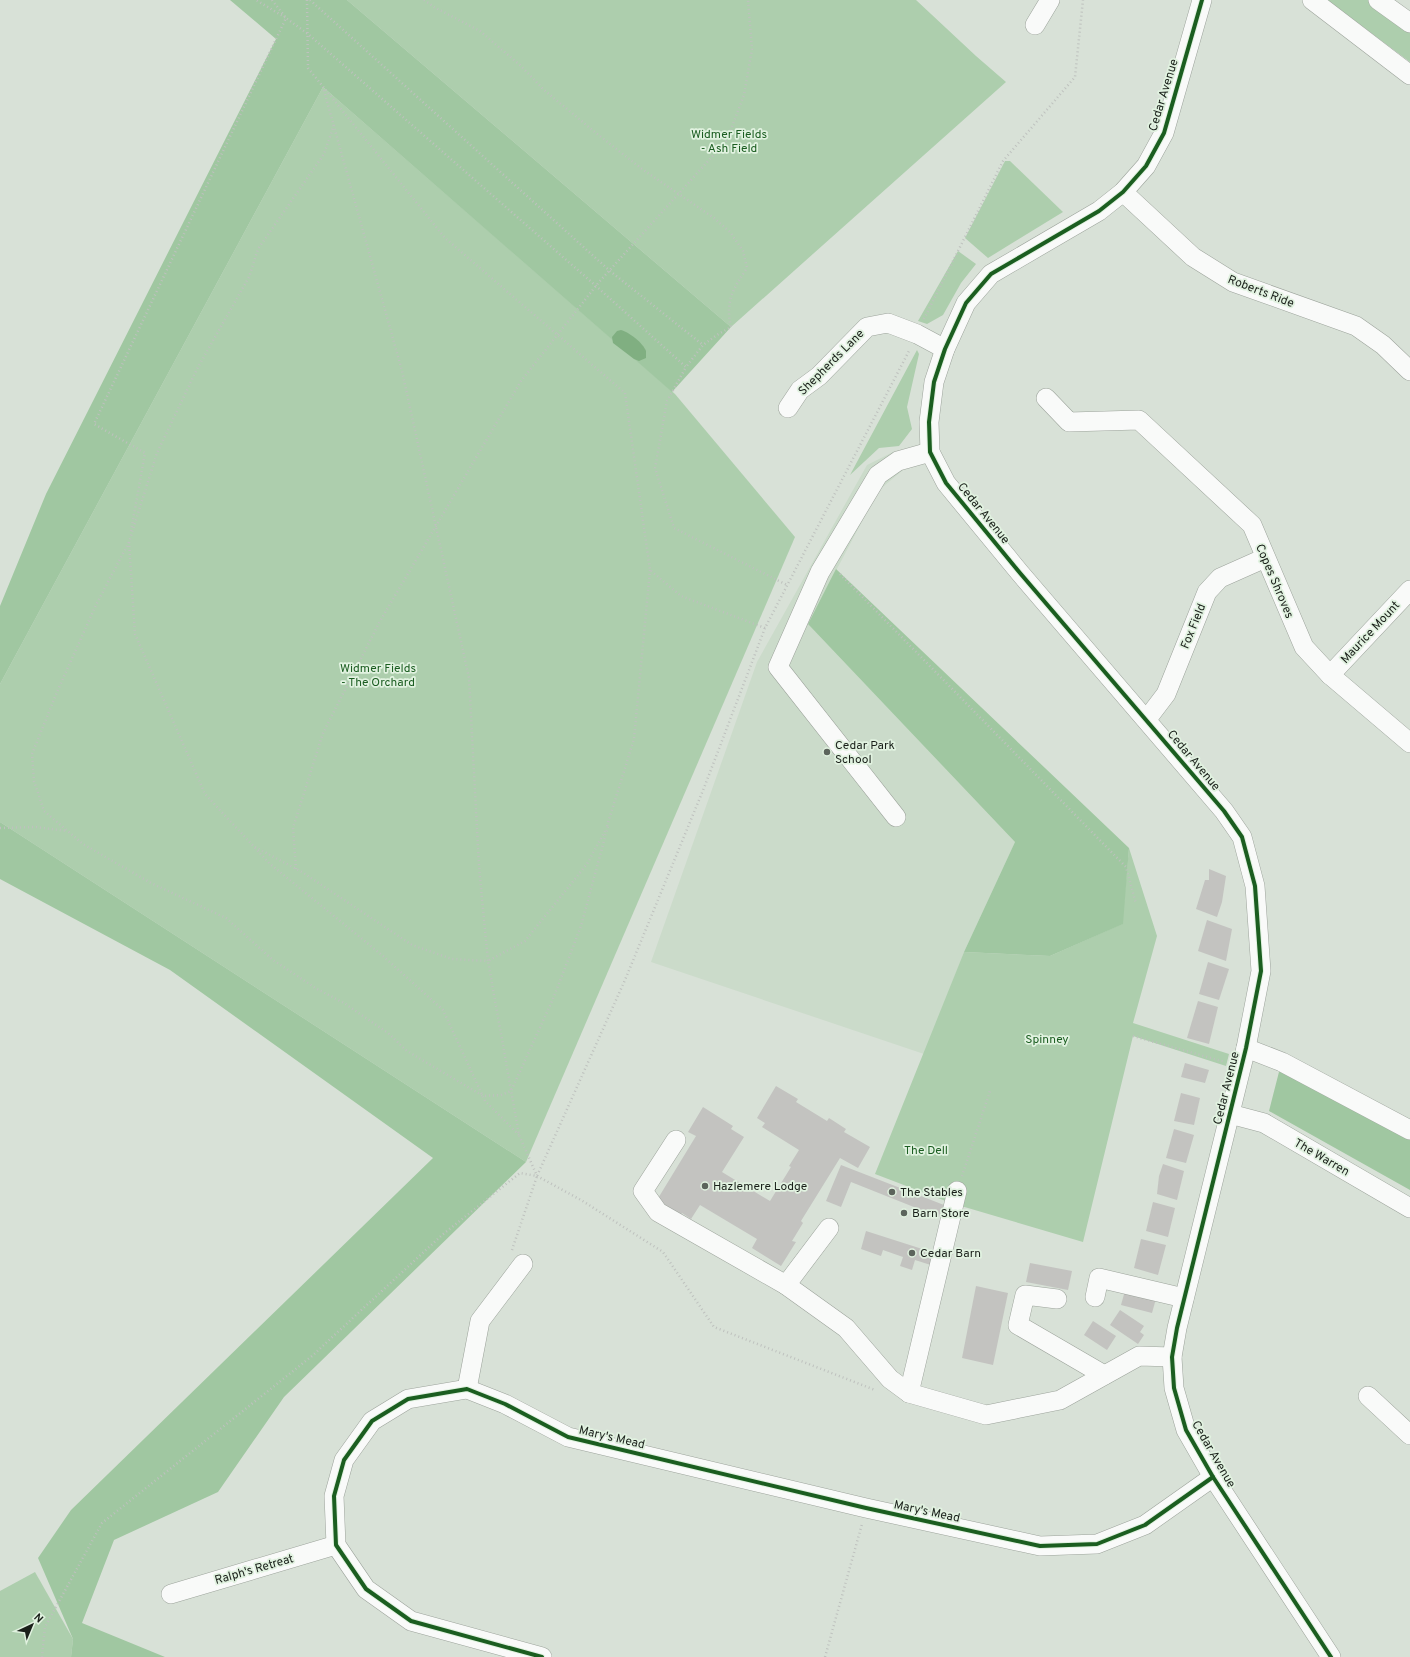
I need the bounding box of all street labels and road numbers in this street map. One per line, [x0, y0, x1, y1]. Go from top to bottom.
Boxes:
street label: Cedar Avenue [1145, 57, 1183, 133]
street label: Roberts Ride [1225, 272, 1296, 312]
street label: Shepherds Lane [795, 326, 868, 399]
street label: Cedar Avenue [953, 480, 1013, 548]
street label: Copes Shroves [1251, 542, 1297, 621]
street label: Maurice Mount [1338, 598, 1404, 667]
street label: Fox Field [1178, 601, 1210, 651]
street label: Cedar Avenue [1163, 727, 1223, 794]
street label: Cedar Avenue [1210, 1050, 1244, 1126]
street label: The Warren [1291, 1136, 1352, 1180]
street label: Cedar Avenue [1187, 1418, 1239, 1491]
street label: Mary's Mead [577, 1423, 646, 1453]
street label: Mary's Mead [892, 1497, 961, 1527]
street label: Ralph's Retreat [213, 1551, 296, 1589]

